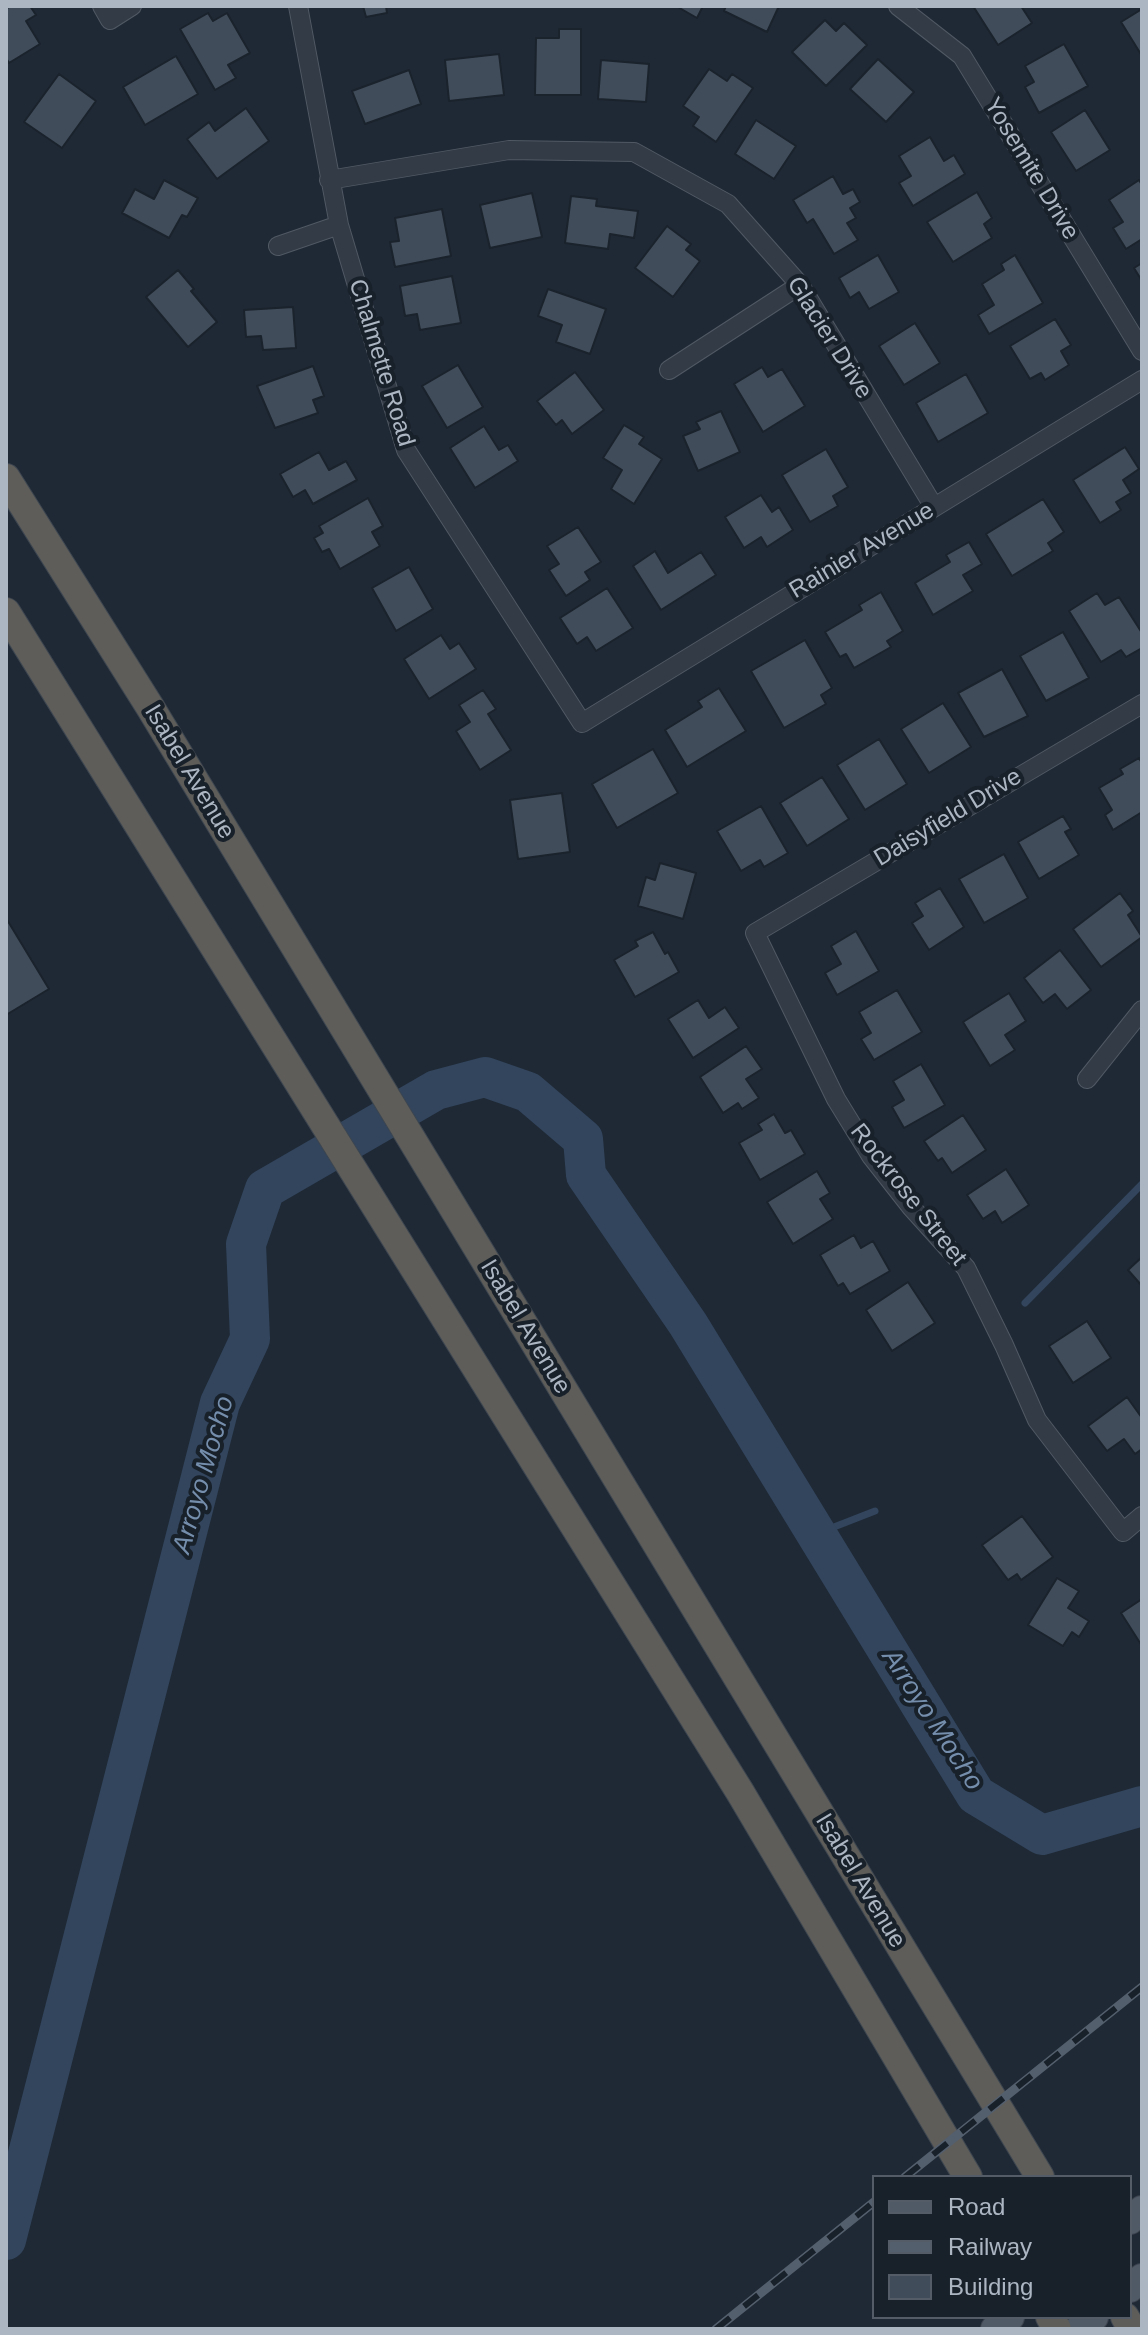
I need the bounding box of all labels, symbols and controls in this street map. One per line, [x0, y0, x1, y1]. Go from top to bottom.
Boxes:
street label: Yosemite Drive [977, 93, 1085, 245]
street label: Glacier Drive [780, 272, 878, 404]
street label: Chalmette Road [342, 276, 420, 450]
street label: Rainier Avenue [784, 497, 940, 605]
street label: Isabel Avenue [138, 700, 240, 844]
street label: Daisyfield Drive [869, 763, 1027, 873]
street label: Rockrose Street [844, 1118, 972, 1272]
street label: Isabel Avenue [474, 1255, 576, 1399]
water label: Arroyo Mocho [167, 1393, 241, 1557]
water label: Arroyo Mocho [875, 1644, 989, 1796]
street label: Isabel Avenue [809, 1809, 911, 1953]
legend [872, 2175, 1132, 2319]
text: Road [948, 2193, 1005, 2220]
text: Railway [948, 2233, 1032, 2260]
text: Building [948, 2273, 1033, 2300]

